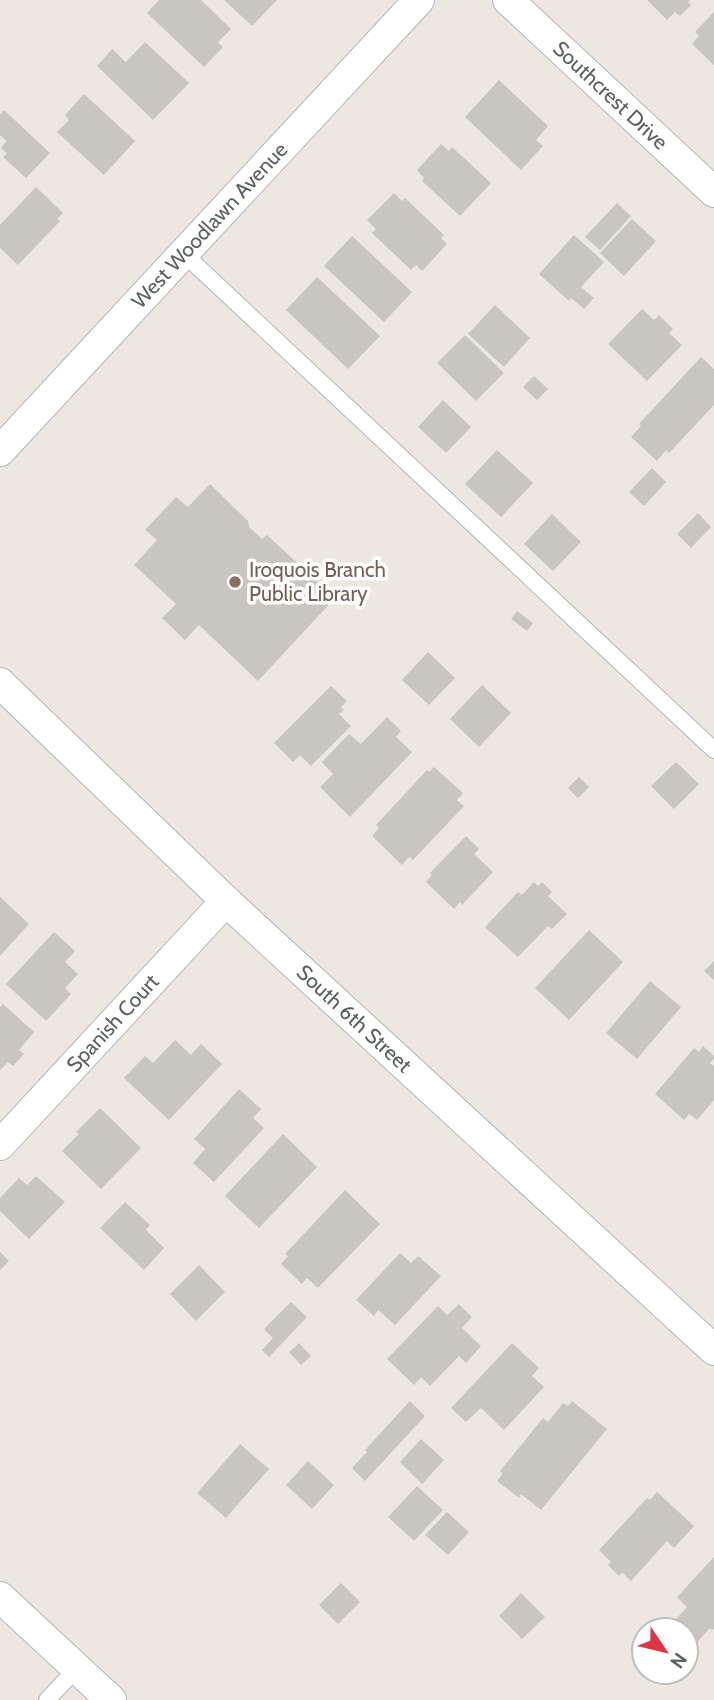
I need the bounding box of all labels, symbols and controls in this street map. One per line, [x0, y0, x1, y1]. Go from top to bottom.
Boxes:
street label: Southcrest Drive [548, 36, 673, 155]
street label: West Woodlawn Avenue [126, 137, 293, 313]
place label: Iroquois Branch Public Library [249, 557, 386, 606]
marker: Iroquois Branch Public Library [227, 574, 243, 590]
street label: South 6th Street [292, 959, 417, 1077]
street label: Spanish Court [61, 969, 164, 1077]
north arrow [630, 1616, 700, 1686]
text: N [665, 1648, 692, 1673]

